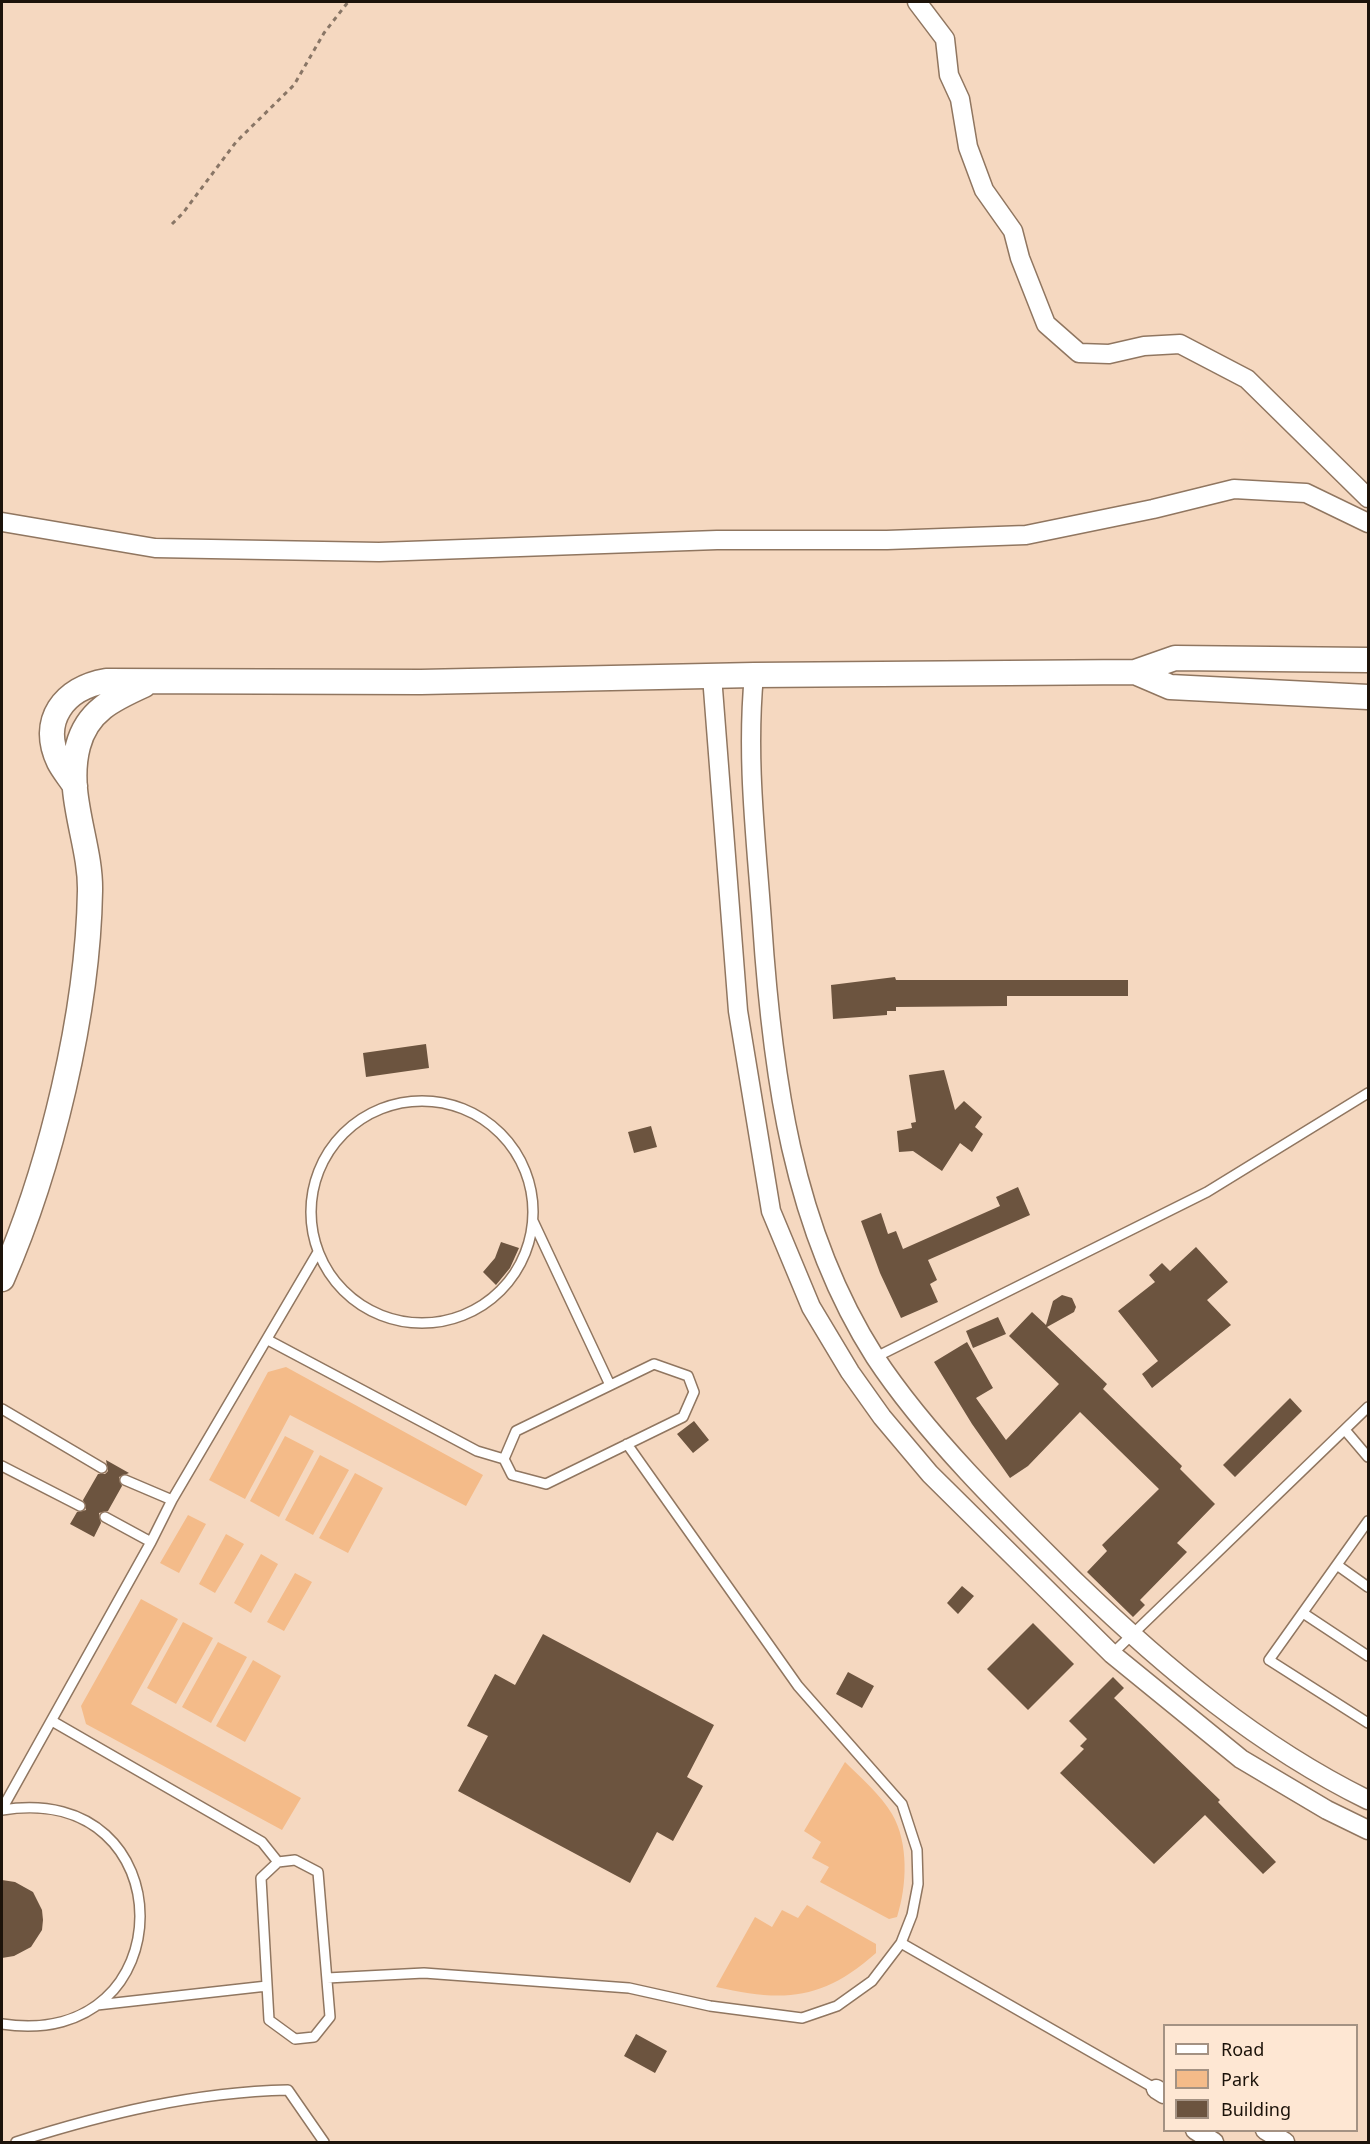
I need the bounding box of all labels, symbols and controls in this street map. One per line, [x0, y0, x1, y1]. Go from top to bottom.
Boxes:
legend [1163, 2024, 1358, 2132]
text: Road [1221, 2037, 1264, 2061]
text: Park [1221, 2067, 1259, 2091]
text: Building [1221, 2097, 1291, 2121]

